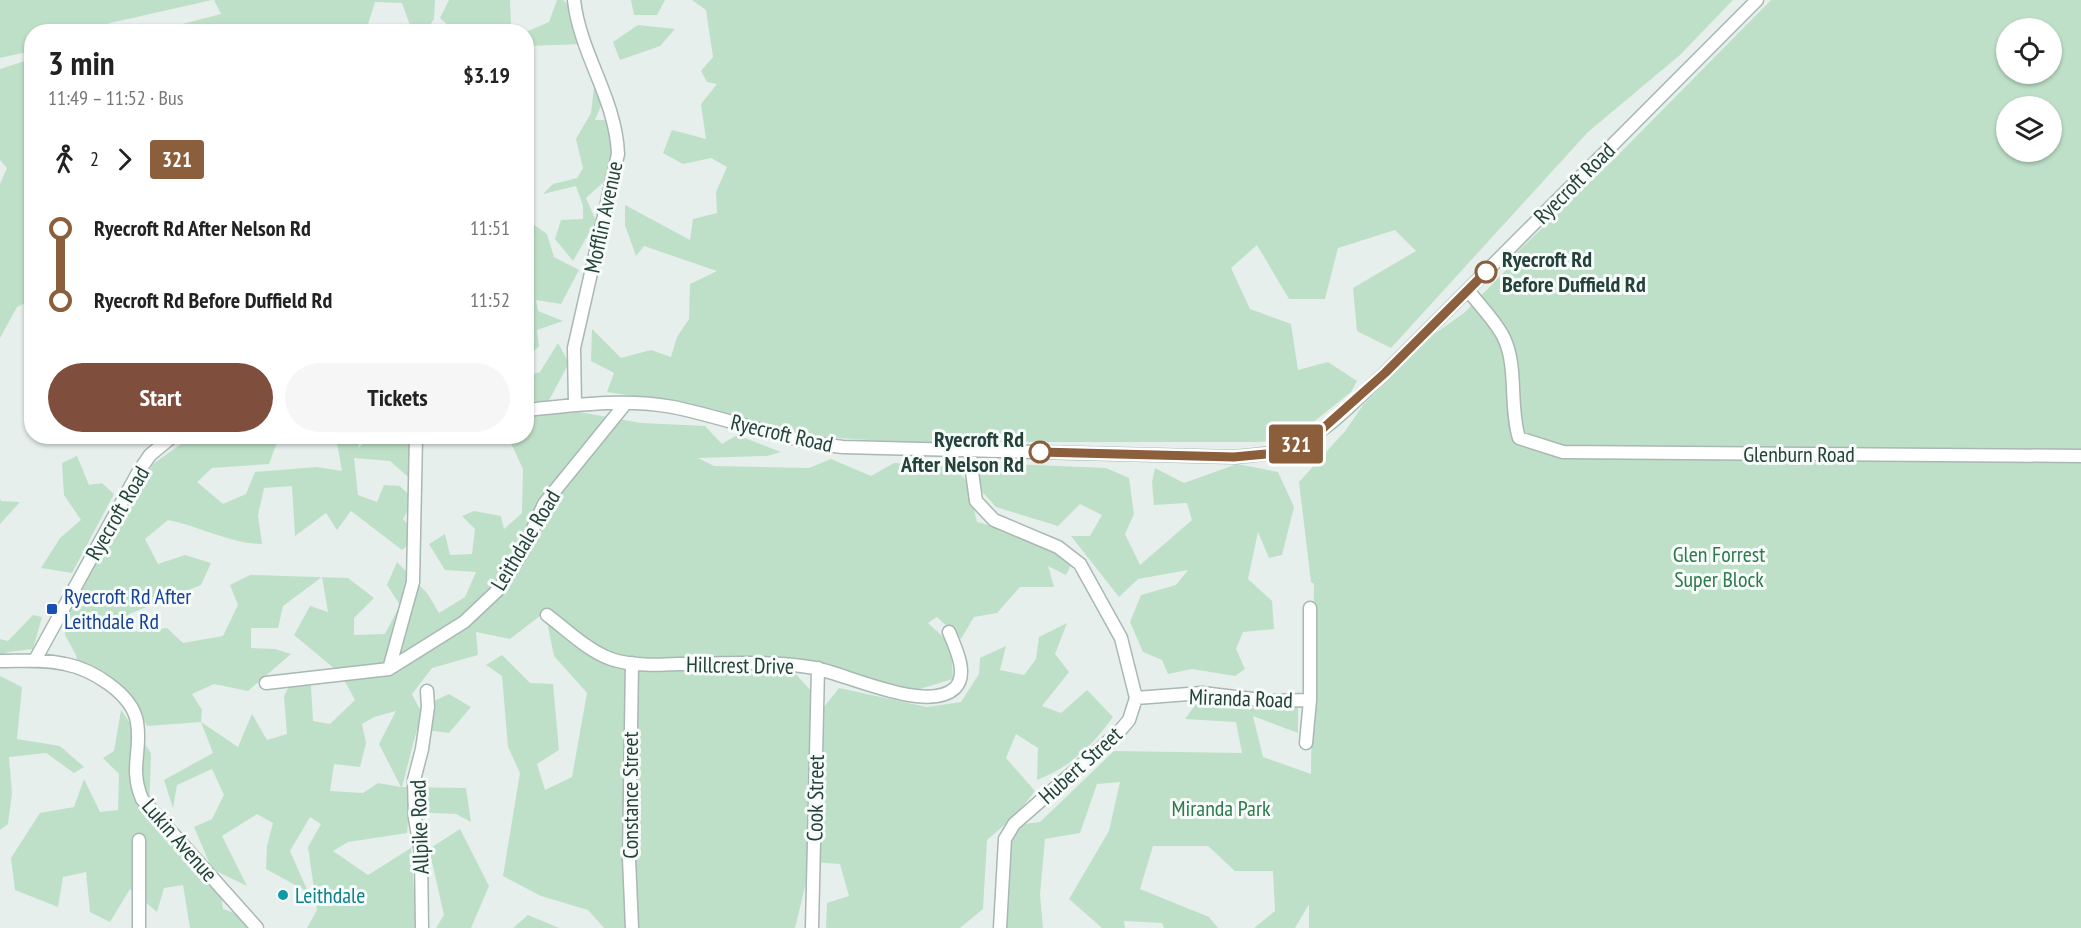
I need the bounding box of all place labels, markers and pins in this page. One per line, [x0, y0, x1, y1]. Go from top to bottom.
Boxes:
place label: Ryecroft Rd Before Duffield Rd [1502, 245, 1646, 298]
marker: Ryecroft Rd Before Duffield Rd [1475, 261, 1497, 283]
place label: Ryecroft Rd After Nelson Rd [900, 425, 1024, 478]
marker: Ryecroft Rd After Nelson Rd [1029, 441, 1051, 463]
place label: Ryecroft Rd After Leithdale Rd [64, 582, 191, 635]
marker: Ryecroft Rd After Leithdale Rd [45, 602, 59, 616]
place label: Leithdale [295, 881, 365, 909]
marker: Leithdale [276, 888, 290, 902]

